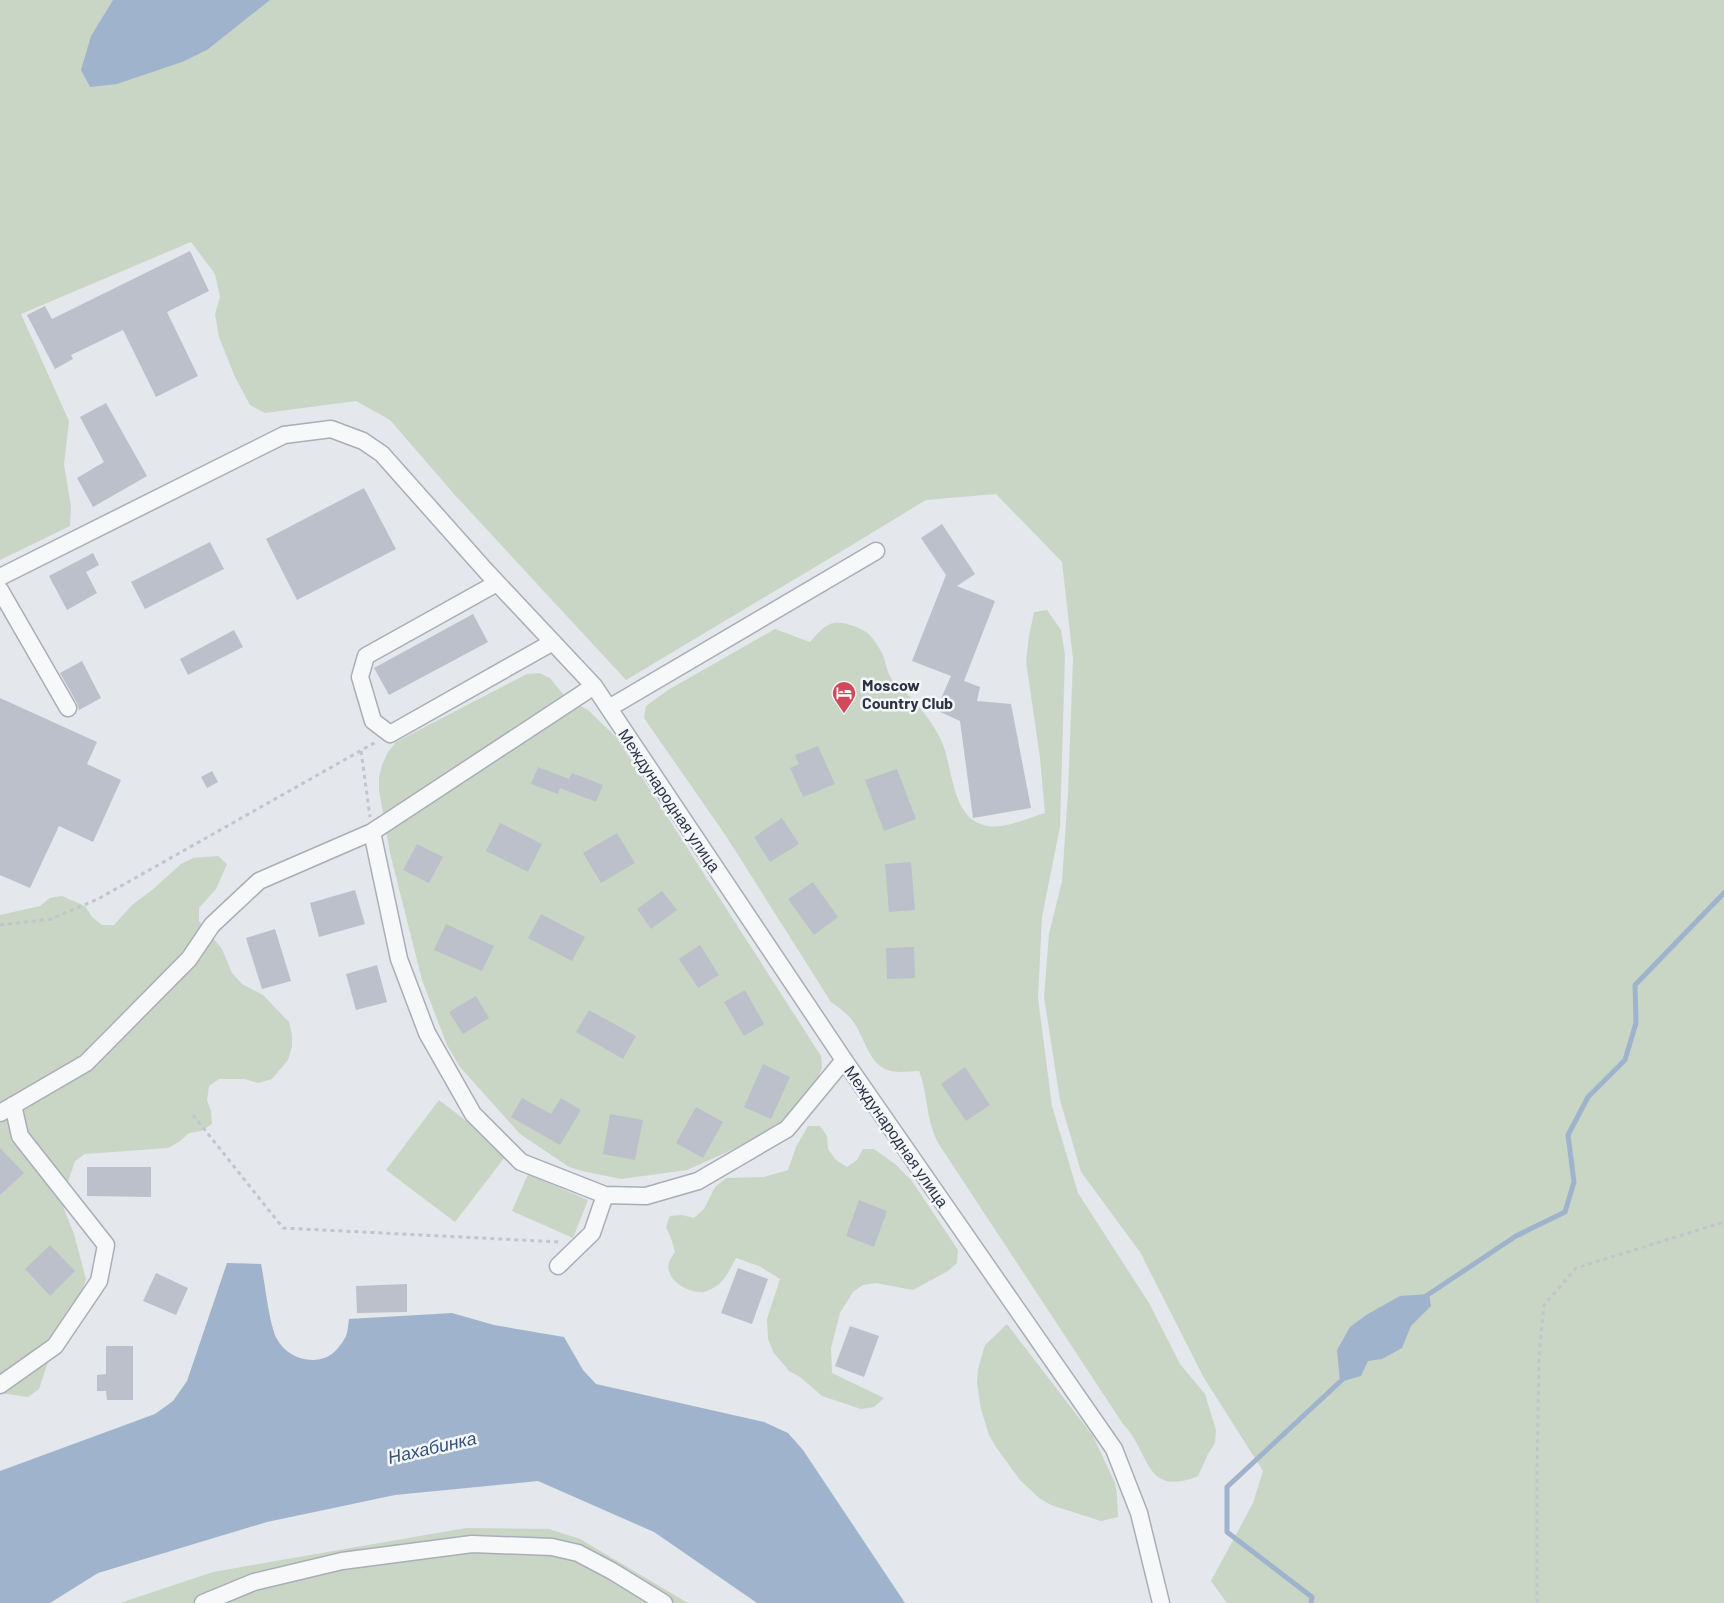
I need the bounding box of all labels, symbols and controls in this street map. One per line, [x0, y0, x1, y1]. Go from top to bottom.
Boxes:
place label: Moscow Country Club [862, 675, 953, 712]
hotel icon: Moscow Country Club [831, 680, 857, 714]
street label: Международная улица [615, 725, 725, 875]
street label: Международная улица [841, 1062, 953, 1210]
water label: Нахабинка [385, 1426, 479, 1468]

